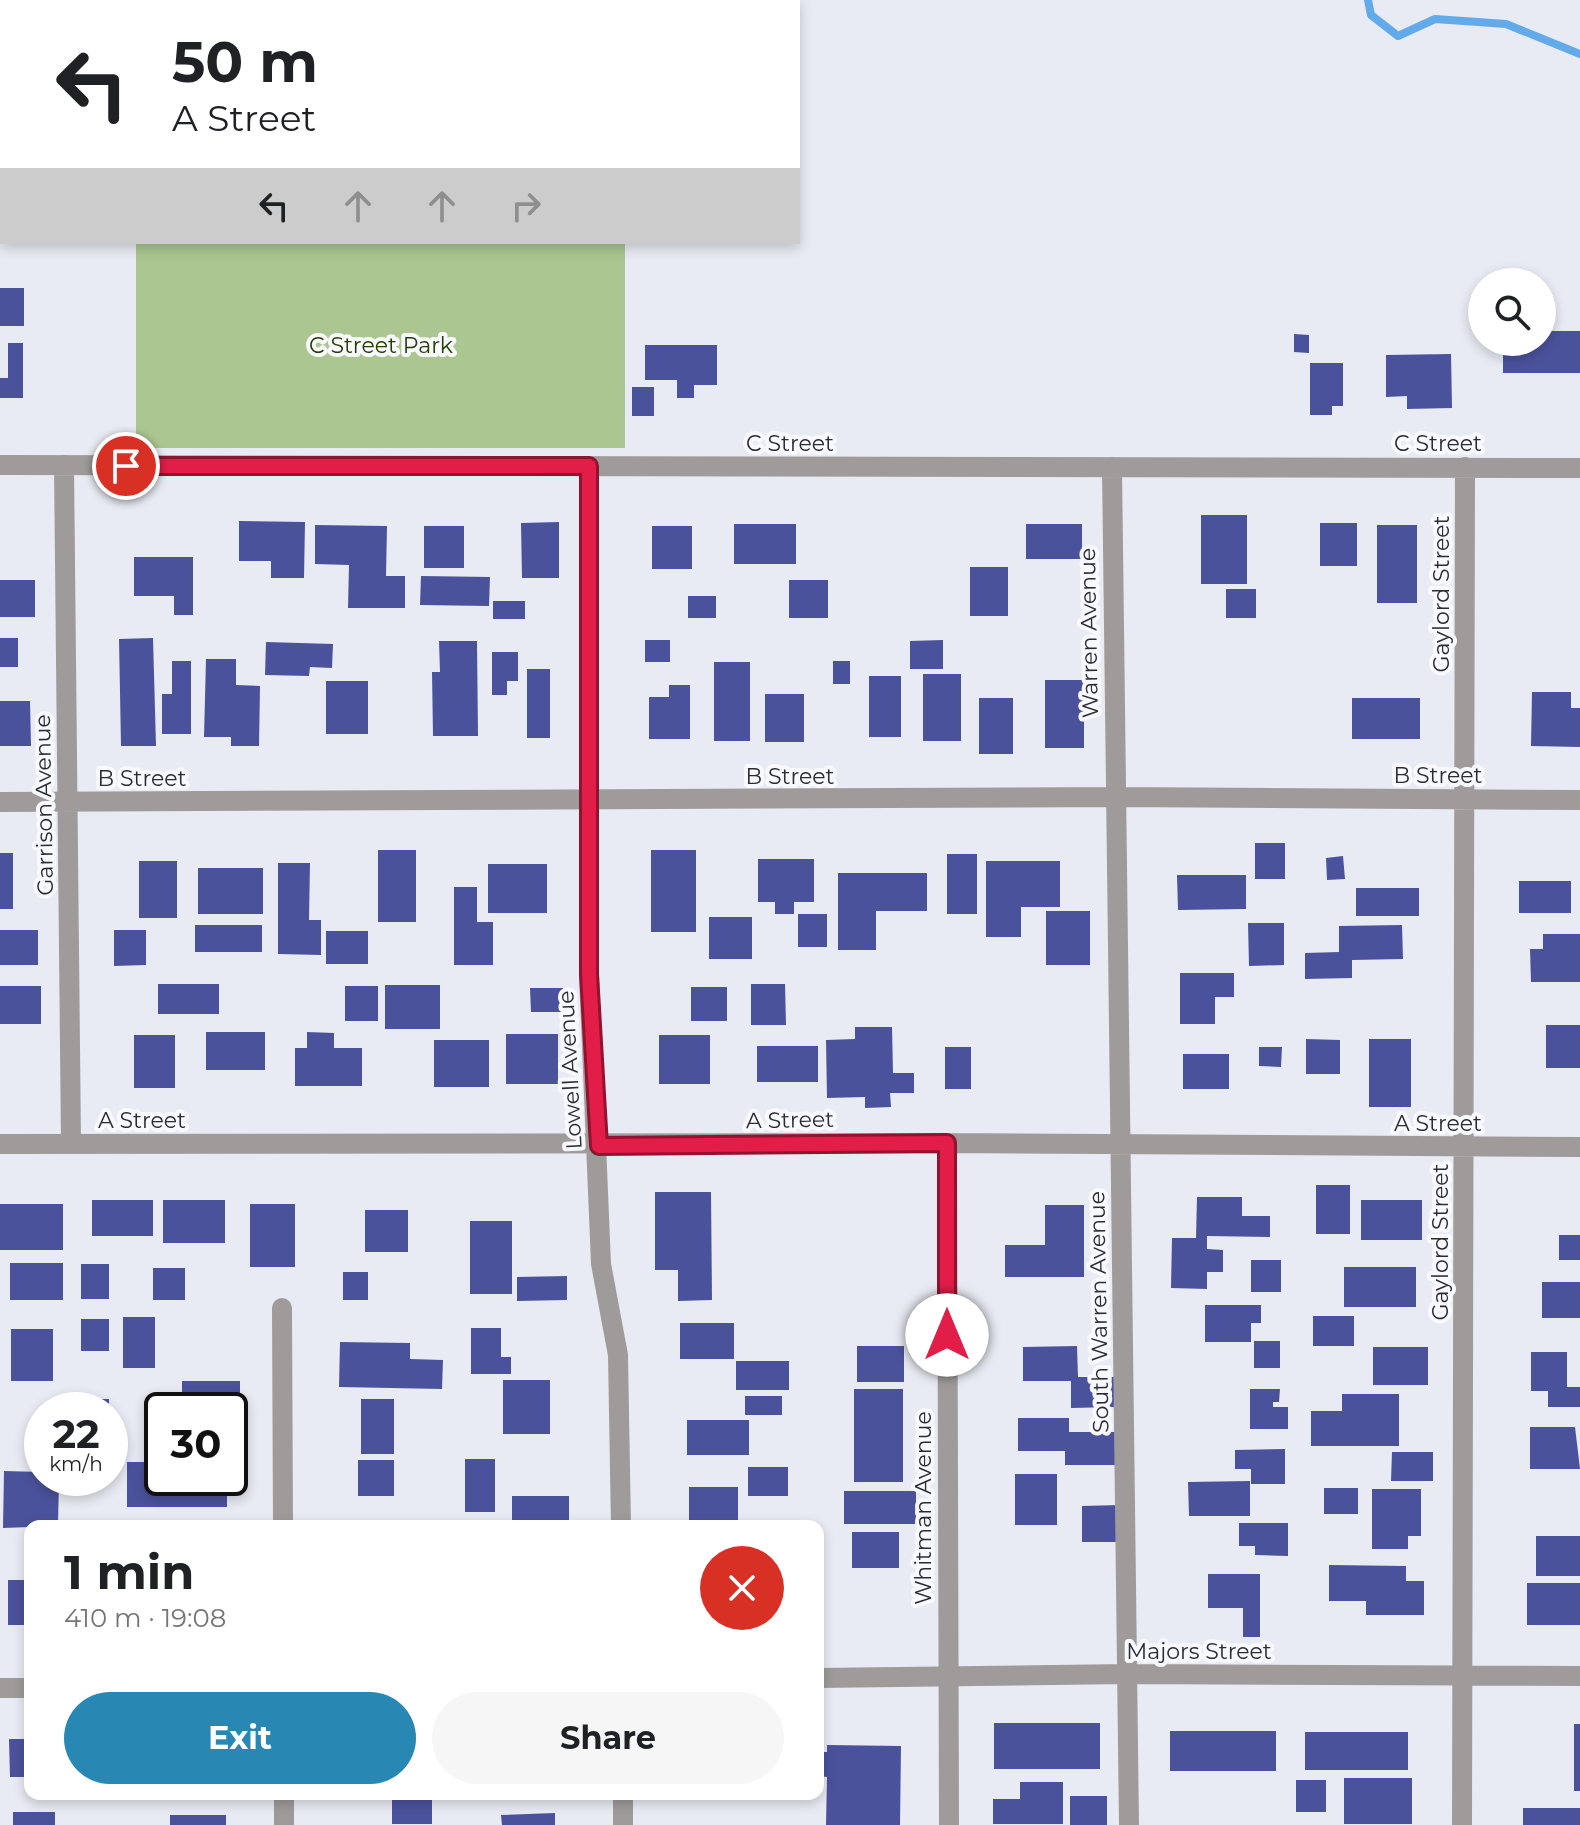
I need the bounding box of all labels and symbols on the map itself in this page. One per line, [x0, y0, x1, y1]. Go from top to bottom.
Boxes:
park label: C Street Park [309, 332, 454, 359]
street label: C Street [746, 430, 834, 457]
street label: C Street [1394, 430, 1482, 457]
pin [92, 432, 160, 500]
street label: Gaylord Street [1428, 515, 1455, 672]
street label: Warren Avenue [1074, 548, 1104, 718]
street label: Garrison Avenue [29, 714, 59, 896]
street label: B Street [1394, 762, 1482, 789]
street label: B Street [746, 763, 834, 790]
street label: B Street [98, 765, 186, 792]
street label: Lowell Avenue [552, 990, 588, 1150]
street label: A Street [746, 1106, 834, 1134]
street label: A Street [98, 1107, 186, 1134]
street label: A Street [1394, 1110, 1482, 1137]
street label: Gaylord Street [1427, 1163, 1454, 1320]
street label: South Warren Avenue [1083, 1191, 1115, 1433]
position arrow [905, 1293, 989, 1377]
speed limit sign: 30 [144, 1392, 248, 1496]
street label: Whitman Avenue [910, 1411, 937, 1605]
street label: Majors Street [1126, 1638, 1272, 1665]

